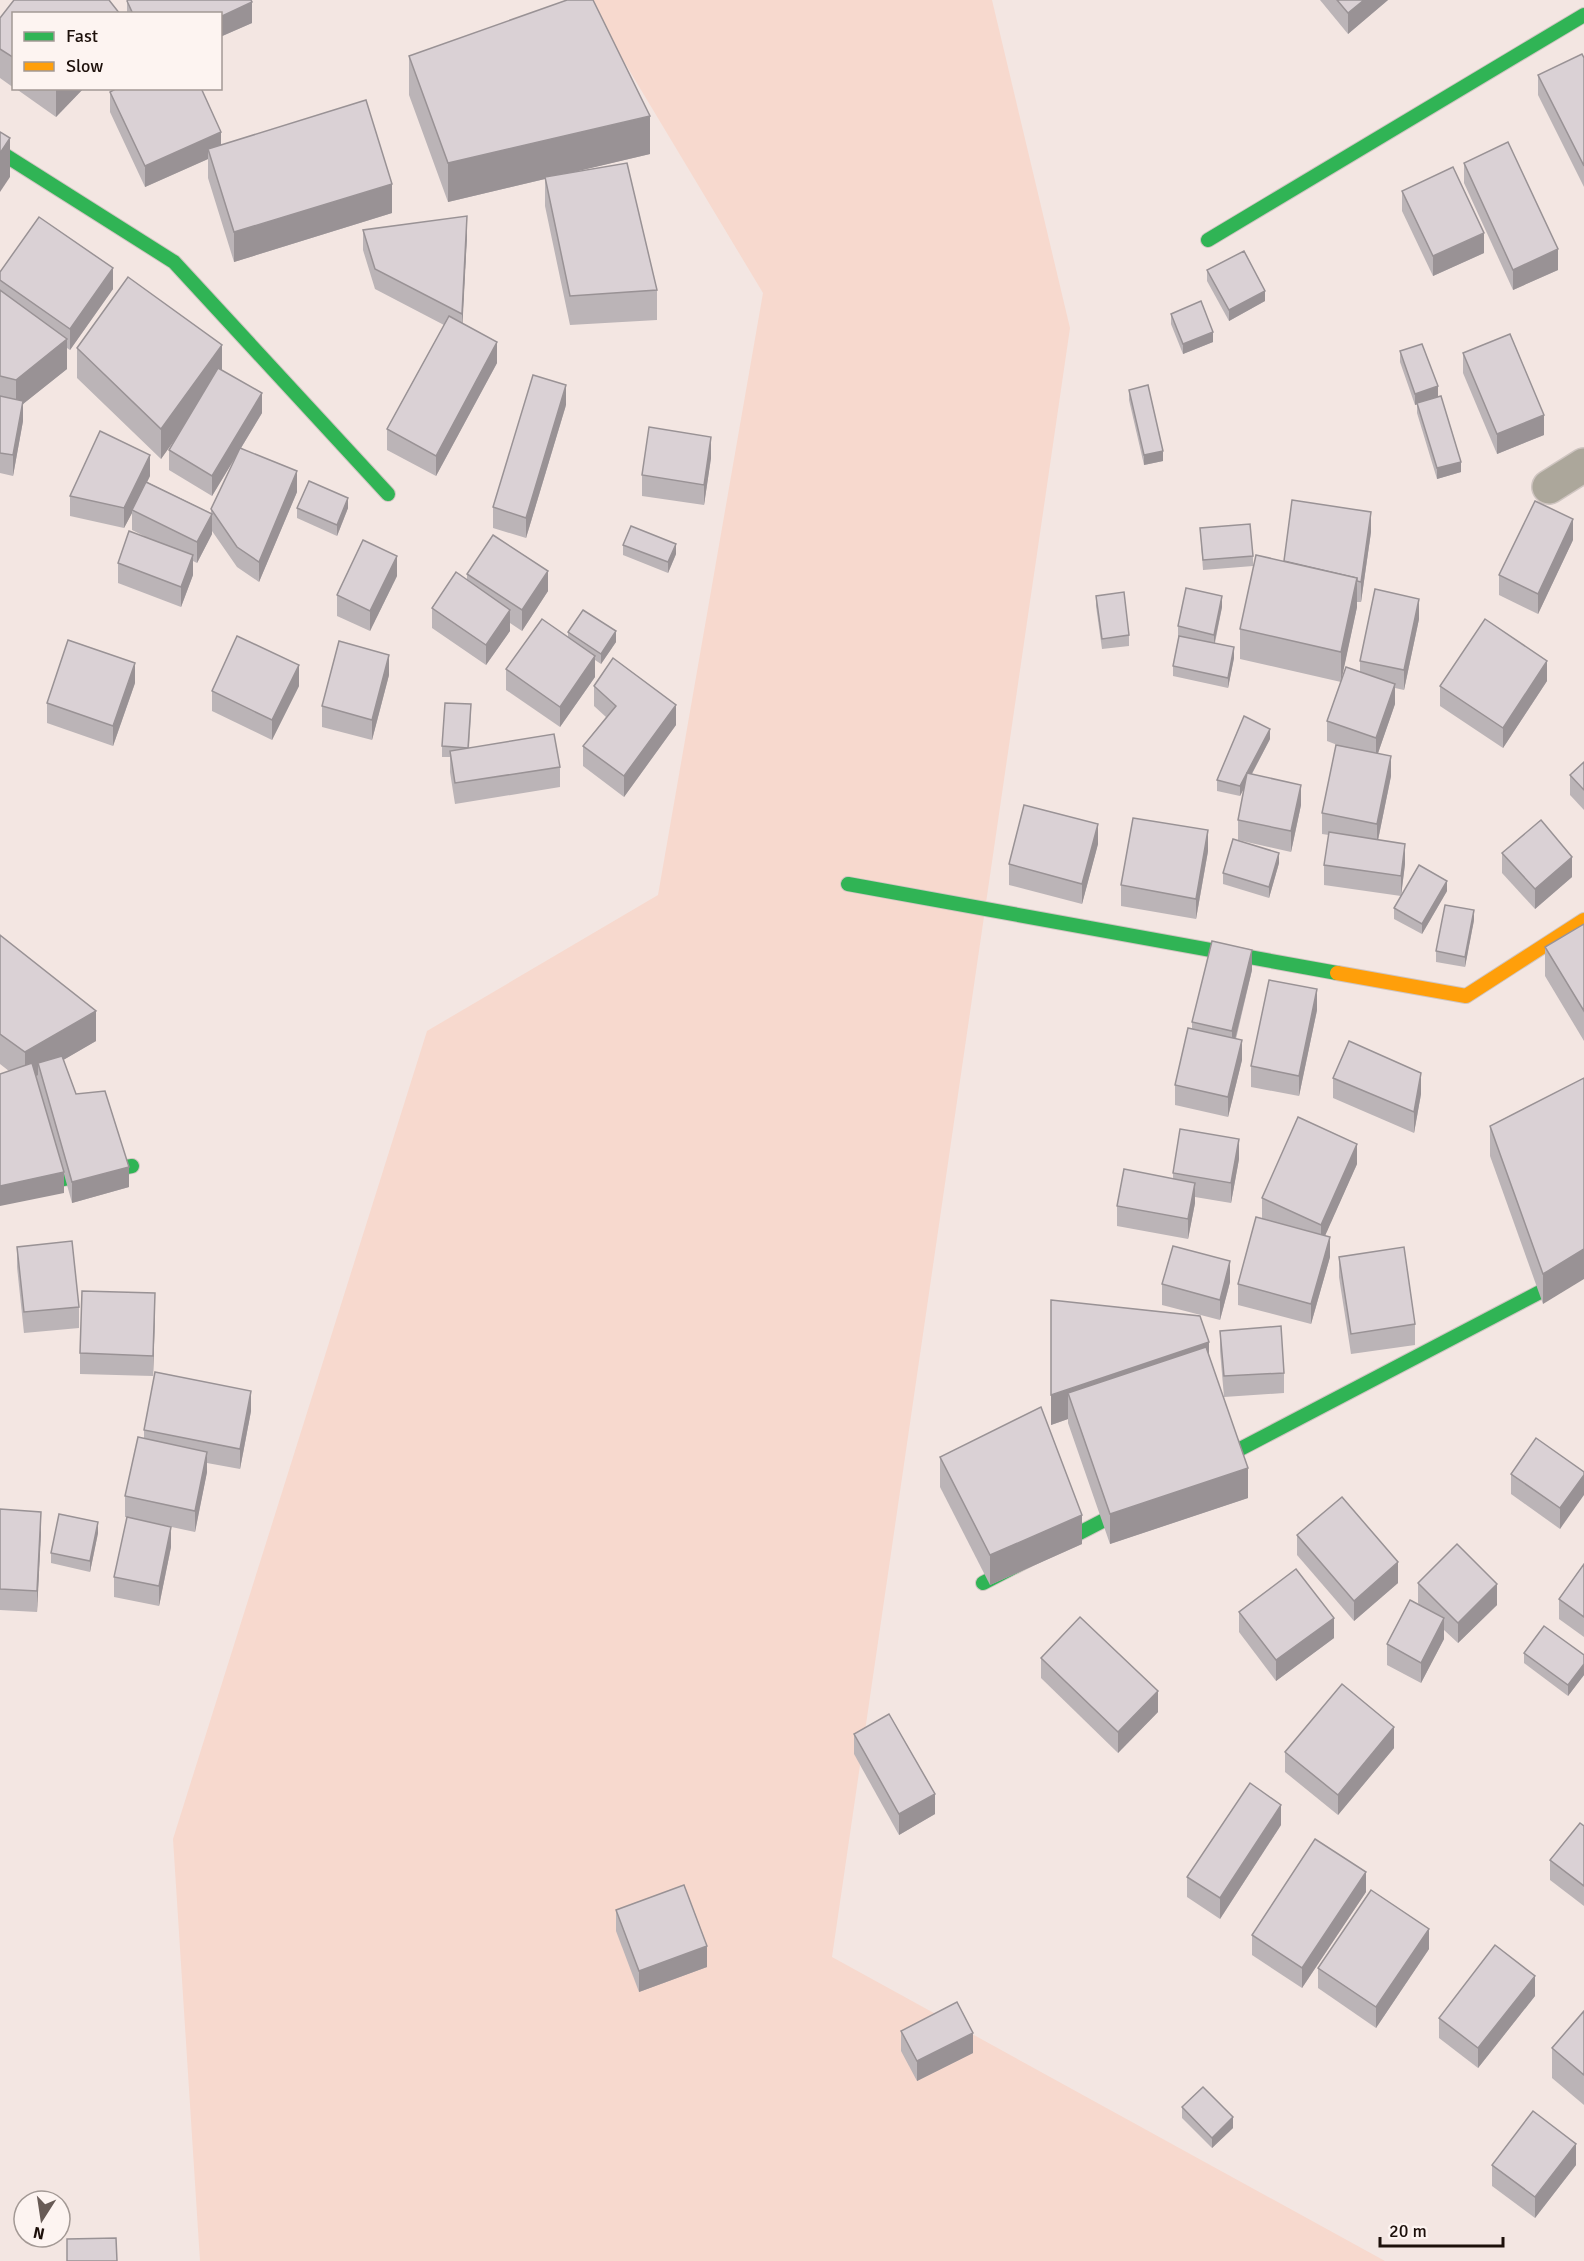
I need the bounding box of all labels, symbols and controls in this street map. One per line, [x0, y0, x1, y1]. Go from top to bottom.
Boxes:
legend [12, 12, 222, 90]
text: Fast [66, 25, 98, 47]
text: Slow [66, 55, 103, 77]
north arrow [12, 2189, 72, 2249]
scale bar [1380, 2210, 1503, 2248]
text: 20 m [1389, 2220, 1427, 2242]
text: N [32, 2222, 47, 2244]

